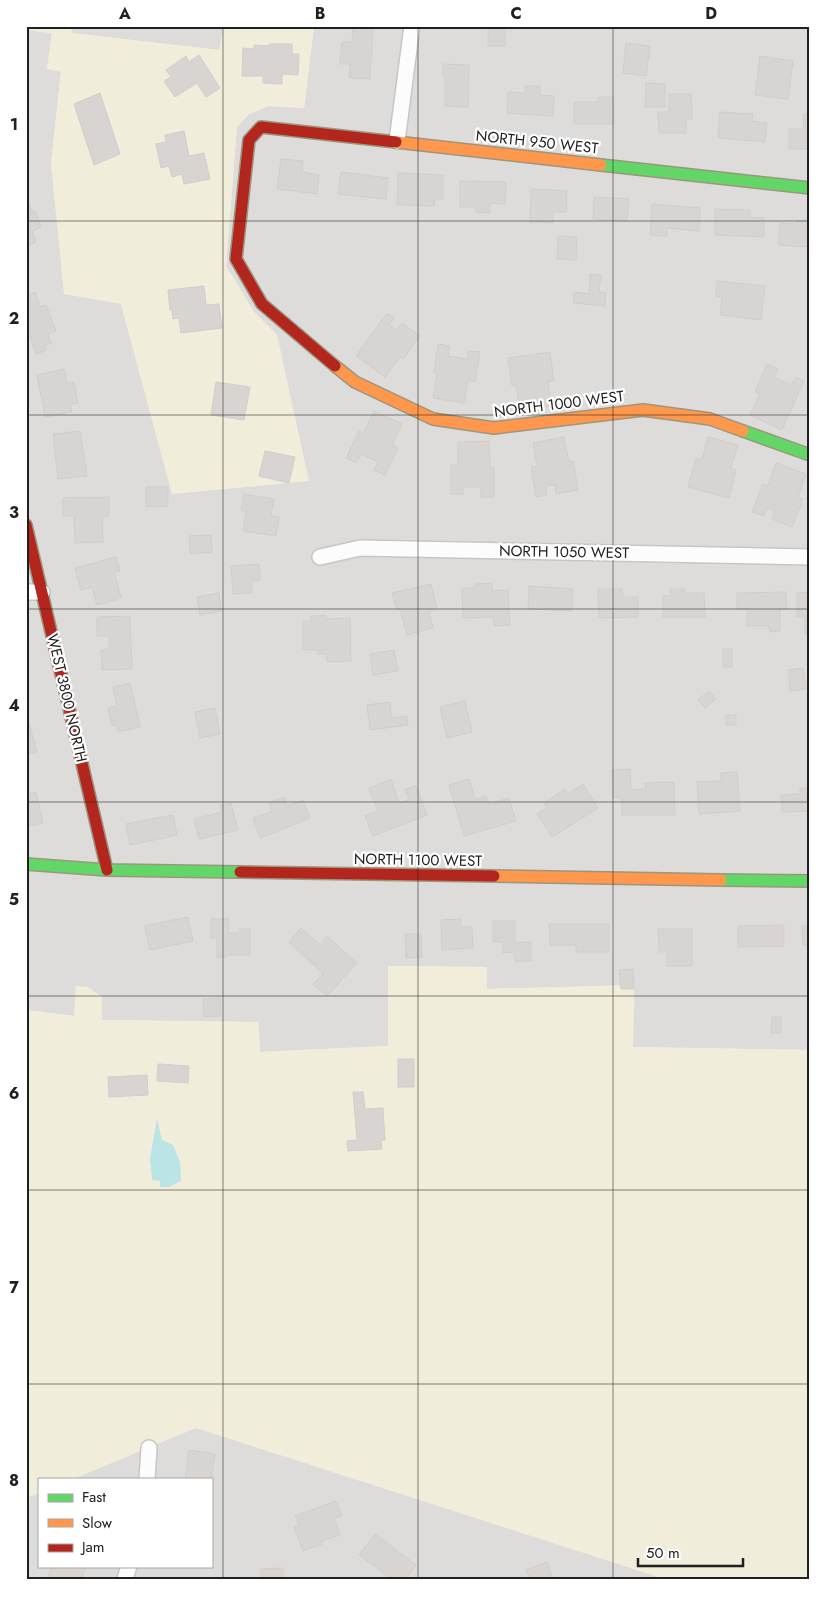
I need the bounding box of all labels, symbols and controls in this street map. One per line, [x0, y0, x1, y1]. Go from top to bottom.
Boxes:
text: A [118, 2, 131, 25]
text: B [315, 2, 325, 25]
text: C [510, 2, 522, 25]
text: D [705, 2, 717, 25]
text: 1 [10, 113, 18, 136]
street label: NORTH 950 WEST [475, 125, 599, 159]
text: 2 [9, 307, 19, 330]
street label: NORTH 1000 WEST [493, 385, 625, 423]
text: 3 [9, 501, 19, 524]
street label: NORTH 1050 WEST [499, 540, 629, 564]
street label: WEST 3800 NORTH [42, 632, 92, 764]
text: 4 [8, 694, 20, 717]
street label: NORTH 1100 WEST [354, 848, 482, 872]
text: 5 [9, 888, 19, 911]
text: 6 [9, 1082, 19, 1105]
text: 7 [9, 1276, 19, 1299]
text: 8 [9, 1469, 19, 1492]
legend [38, 1478, 212, 1568]
text: Fast [82, 1486, 106, 1508]
text: Slow [82, 1512, 113, 1534]
scale bar [638, 1535, 744, 1567]
text: Jam [80, 1536, 105, 1558]
text: 50 m [646, 1542, 680, 1564]

